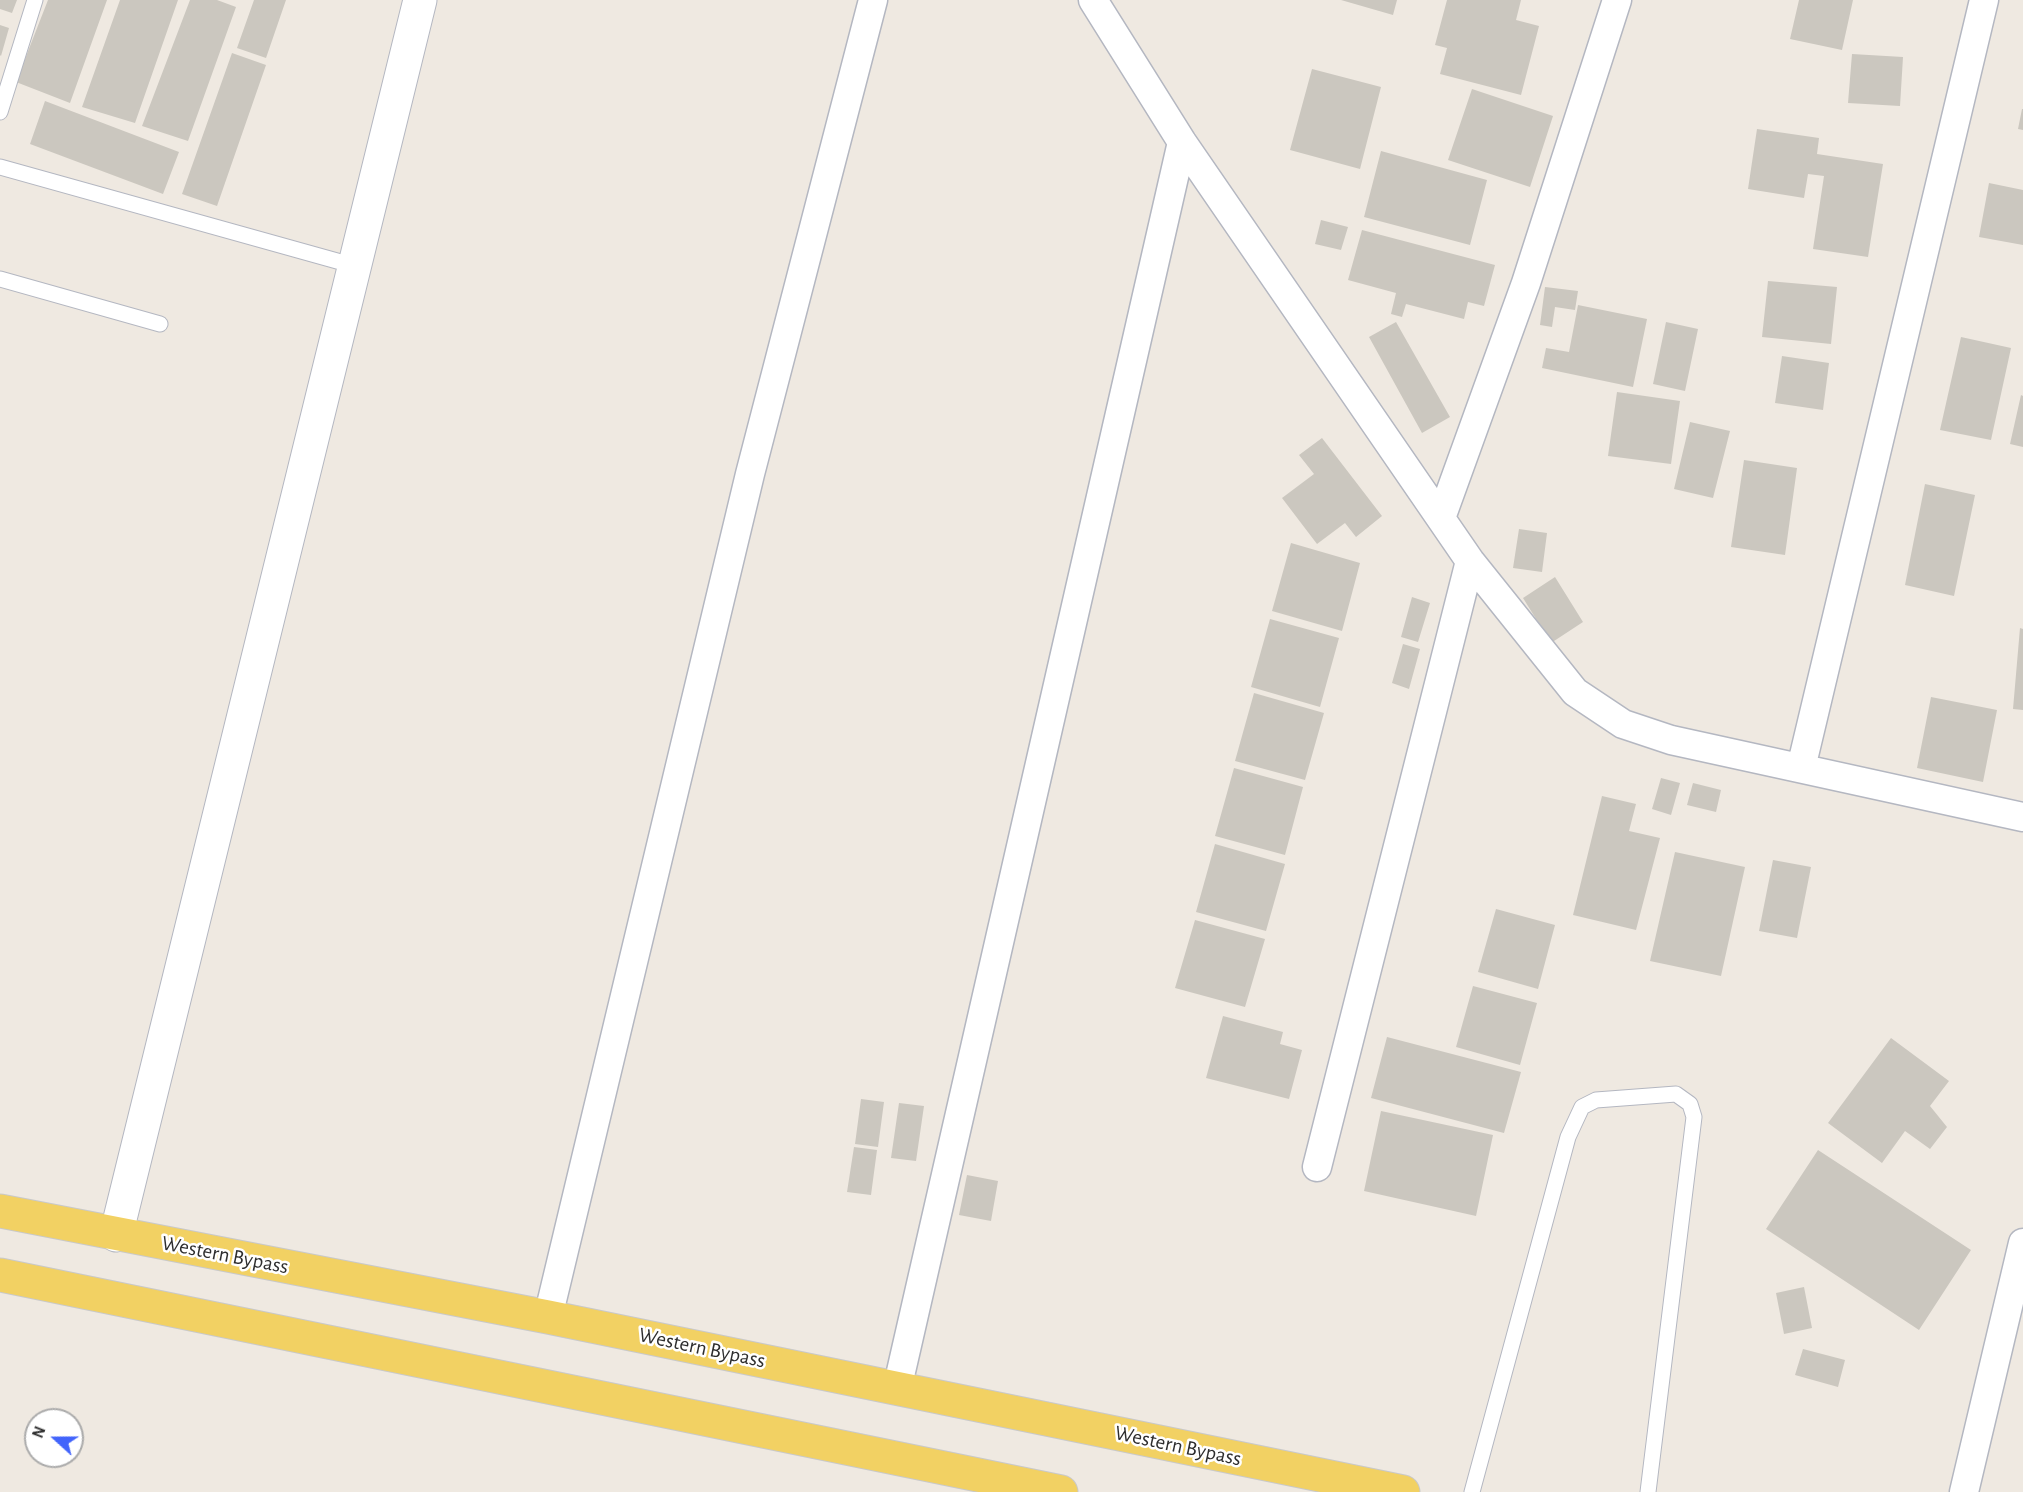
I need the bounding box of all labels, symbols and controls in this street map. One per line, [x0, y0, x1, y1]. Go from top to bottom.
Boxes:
street label: Western Bypass [159, 1230, 291, 1280]
street label: Western Bypass [636, 1322, 768, 1374]
north arrow [24, 1408, 84, 1468]
street label: Western Bypass [1112, 1420, 1244, 1472]
text: N [30, 1424, 49, 1440]

